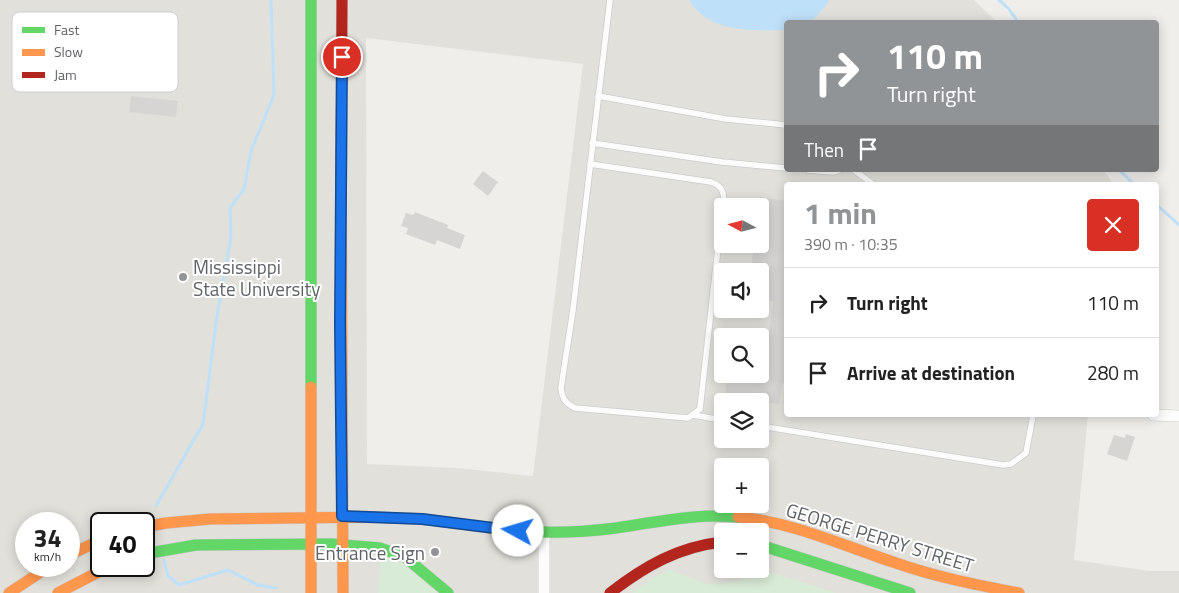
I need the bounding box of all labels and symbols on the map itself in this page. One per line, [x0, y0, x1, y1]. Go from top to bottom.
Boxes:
legend [12, 12, 178, 92]
text: Fast [54, 19, 79, 40]
pin [321, 36, 363, 78]
text: Slow [54, 41, 83, 62]
text: Jam [54, 64, 77, 85]
north arrow [714, 198, 769, 252]
place label: Mississippi State University [193, 252, 320, 303]
marker: Mississippi State University [177, 271, 189, 283]
street label: GEORGE PERRY STREET [783, 495, 977, 579]
position arrow [491, 504, 543, 556]
speed limit sign: 40 [90, 512, 155, 577]
place label: Entrance Sign [315, 538, 425, 567]
marker: Entrance Sign [429, 546, 441, 558]

